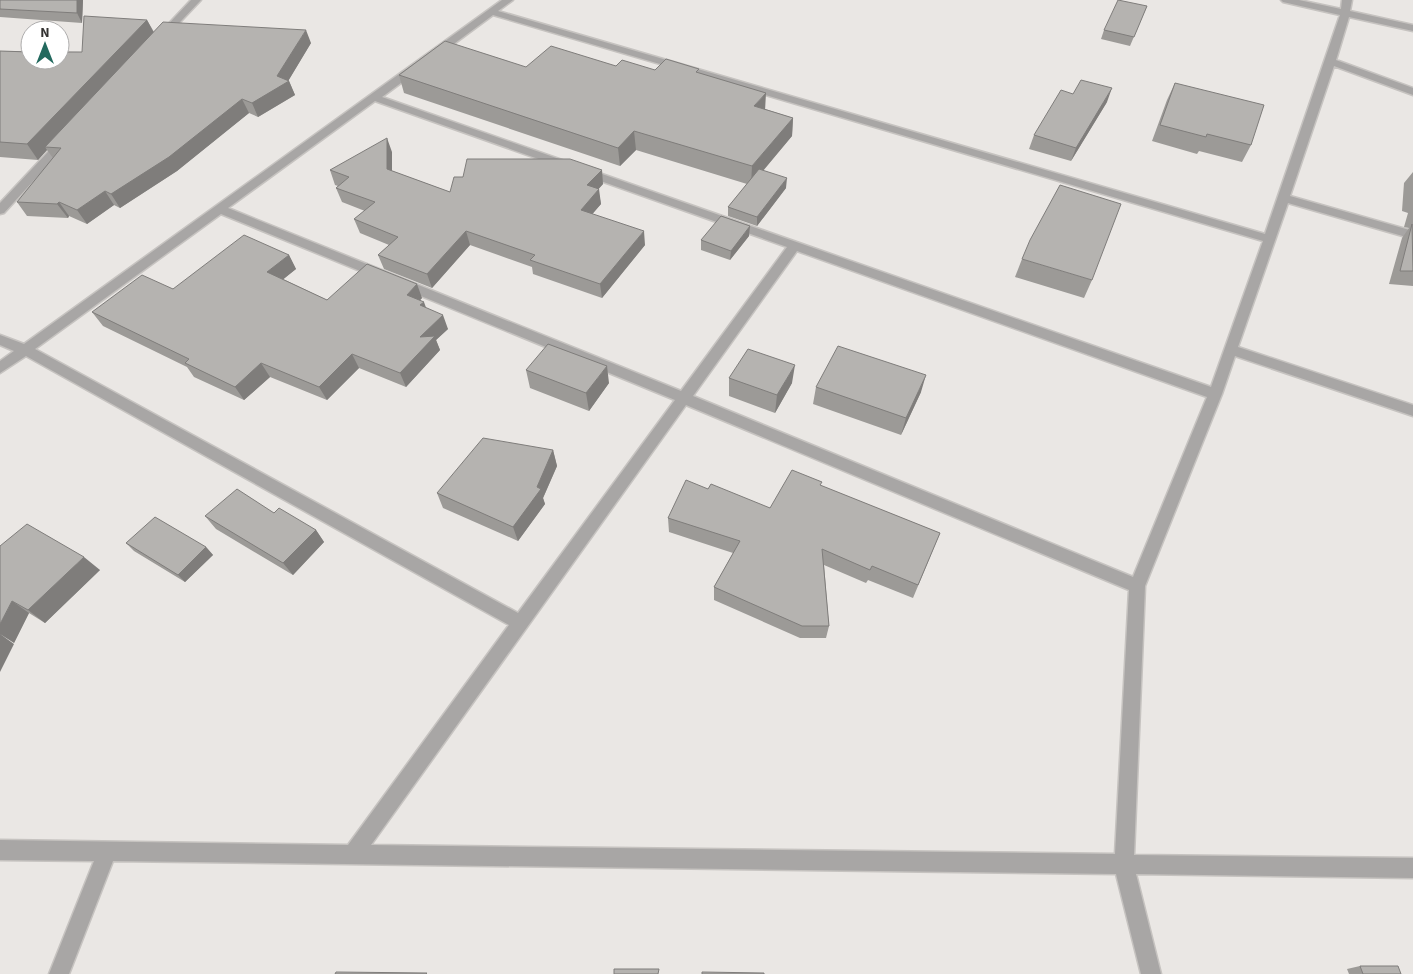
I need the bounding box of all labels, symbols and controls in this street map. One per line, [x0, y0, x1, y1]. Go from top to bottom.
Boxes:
north arrow [20, 20, 70, 70]
text: N [40, 23, 50, 43]

